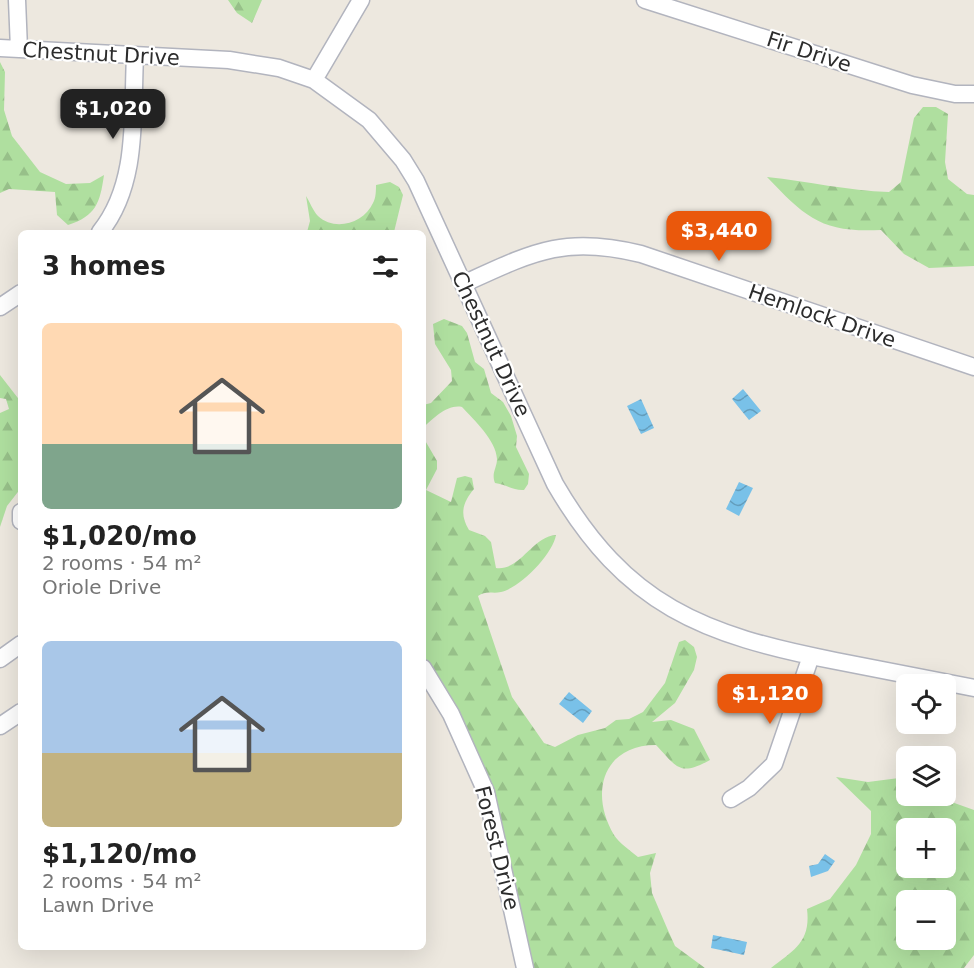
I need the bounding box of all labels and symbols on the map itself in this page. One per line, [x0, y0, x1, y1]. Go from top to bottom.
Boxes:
street label: Fir Drive [764, 27, 854, 77]
street label: Chestnut Drive [22, 38, 180, 70]
pin: $1,020 [64, 89, 162, 140]
pin: $3,440 [670, 211, 768, 262]
street label: Chestnut Drive [447, 268, 535, 420]
street label: Hemlock Drive [745, 280, 899, 352]
pin: $1,120 [721, 674, 819, 725]
street label: Forest Drive [470, 783, 524, 913]

